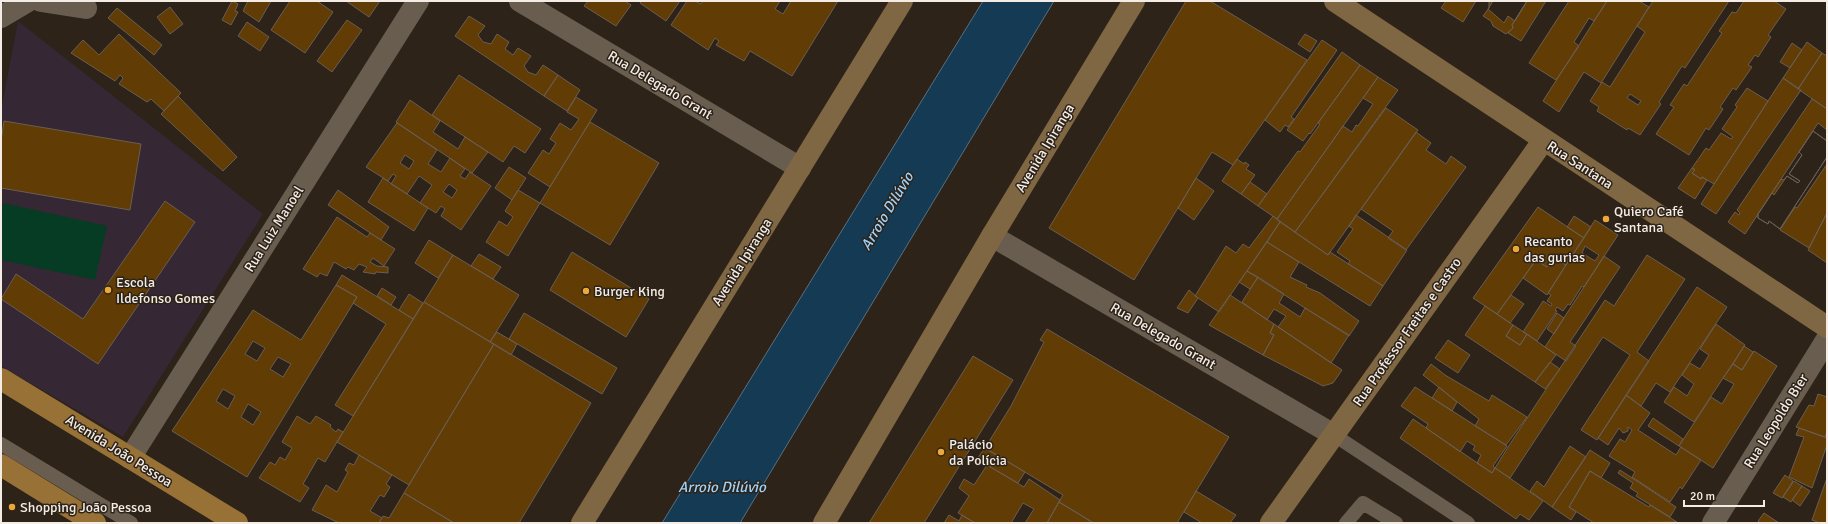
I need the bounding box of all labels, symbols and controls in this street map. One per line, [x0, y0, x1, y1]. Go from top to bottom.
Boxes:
street label: Rua Delegado Grant [605, 47, 715, 123]
street label: Avenida Ipiranga [1012, 101, 1078, 195]
street label: Rua Santana [1544, 137, 1616, 193]
water label: Arroio Dilúvio [857, 168, 918, 253]
street label: Rua Luiz Manoel [241, 183, 307, 275]
place label: Quiero Café Santana [1614, 203, 1684, 236]
marker: Quiero Café Santana [1601, 214, 1611, 224]
street label: Avenida Ipiranga [708, 215, 776, 309]
place label: Recanto das gurias [1524, 233, 1585, 266]
marker: Recanto das gurias [1511, 244, 1521, 254]
street label: Rua Professor Freitas e Castro [1349, 254, 1465, 410]
place label: Escola Ildefonso Gomes [116, 274, 215, 307]
place label: Burger King [594, 283, 665, 300]
marker: Escola Ildefonso Gomes [103, 285, 113, 295]
marker: Burger King [581, 286, 591, 296]
street label: Rua Delegado Grant [1107, 299, 1219, 373]
street label: Rua Leopoldo Bier [1740, 370, 1812, 471]
street label: Avenida João Pessoa [62, 411, 176, 491]
place label: Palácio da Polícia [949, 436, 1007, 469]
marker: Palácio da Polícia [936, 447, 946, 457]
water label: Arroio Dilúvio [678, 478, 767, 496]
scale bar [1684, 482, 1764, 508]
text: 20 m [1690, 489, 1715, 504]
place label: Shopping João Pessoa [20, 499, 152, 516]
marker: Shopping João Pessoa [7, 502, 17, 512]

